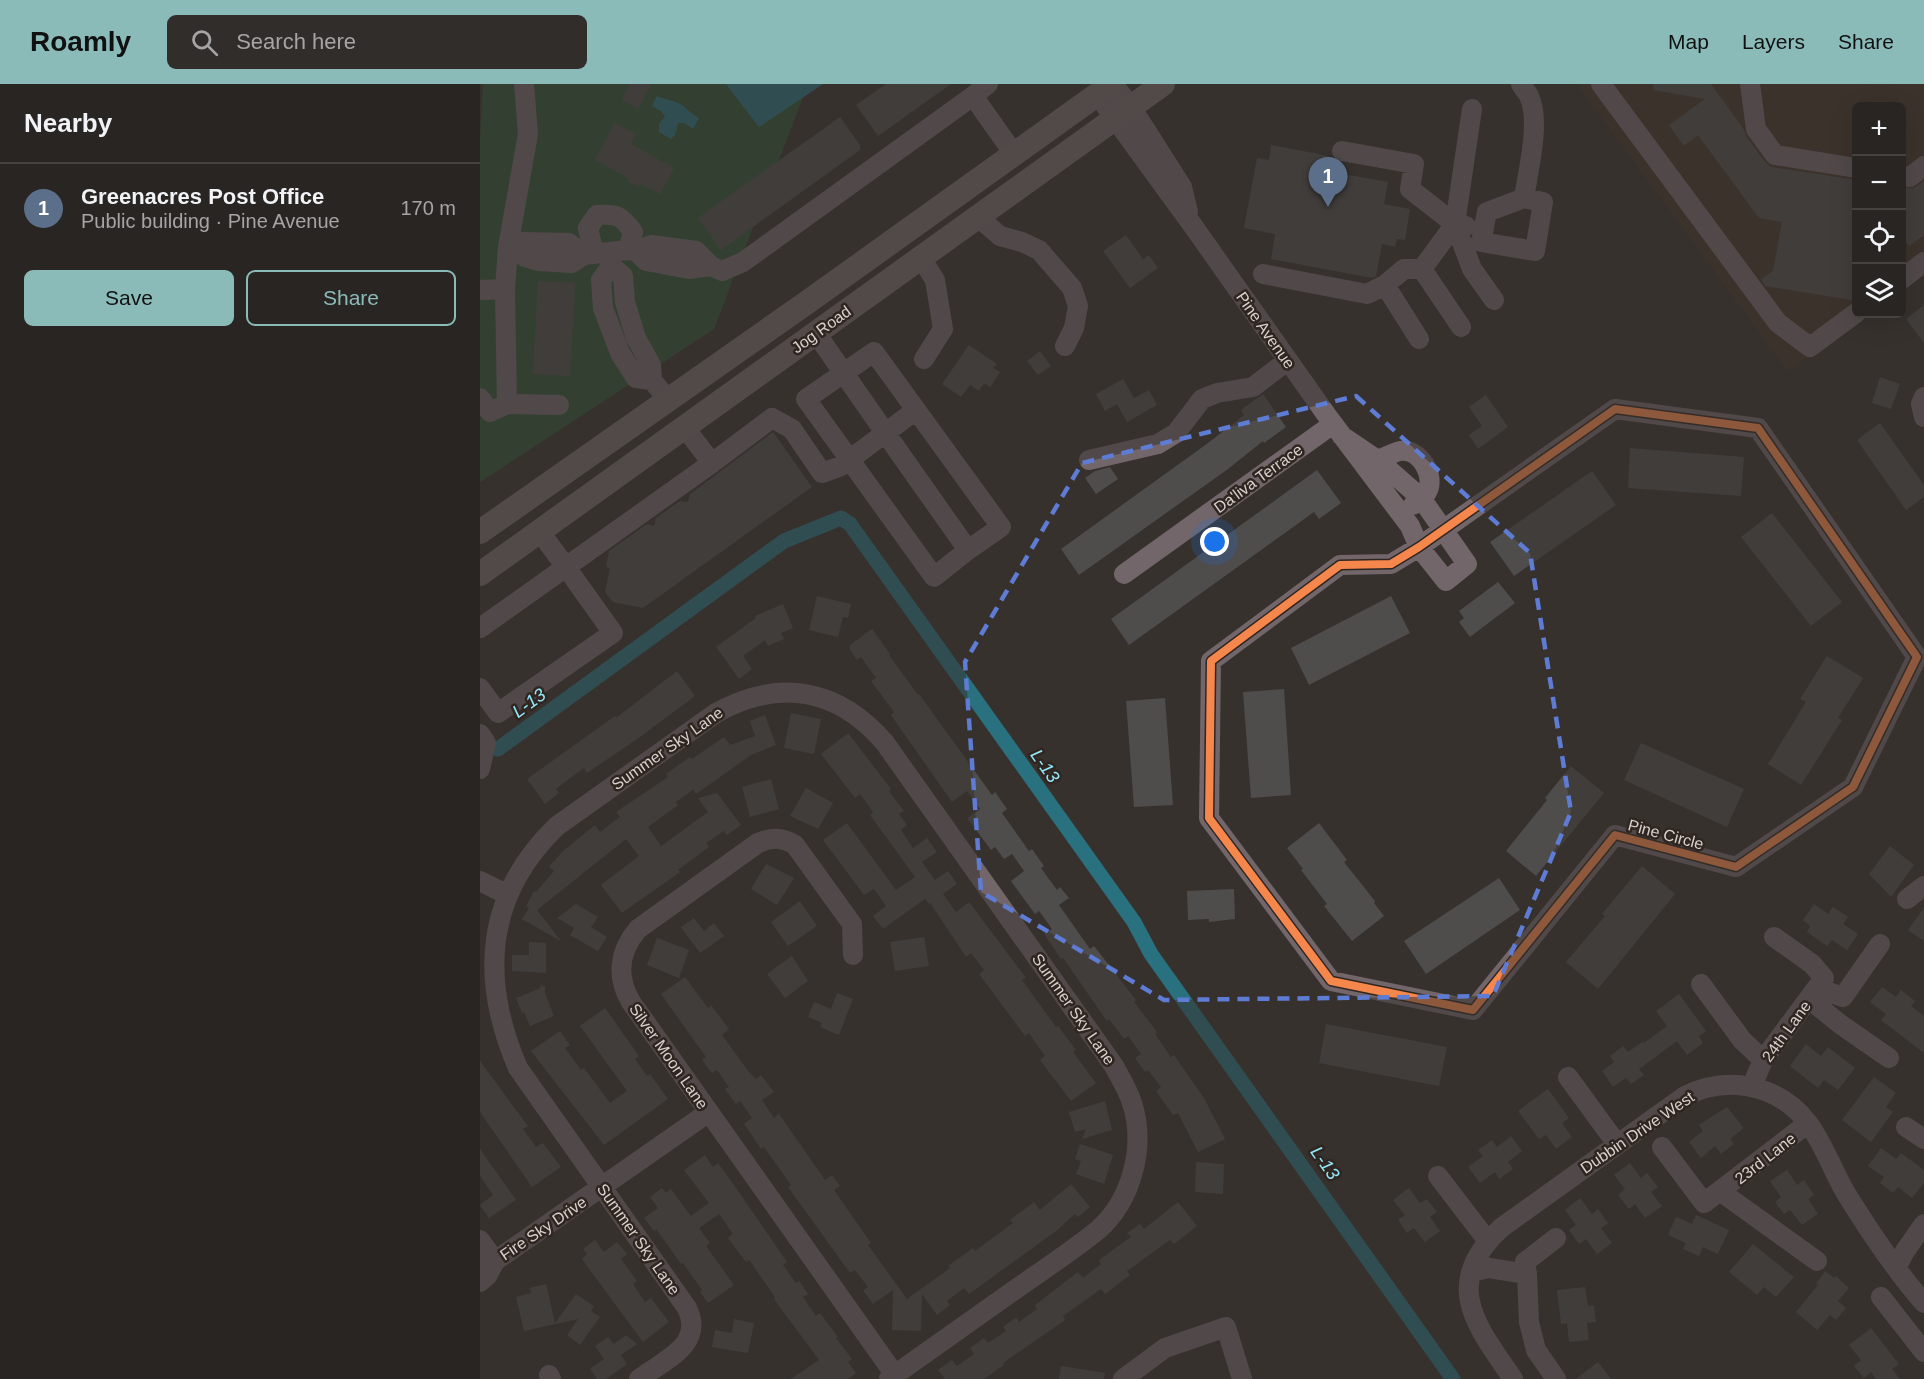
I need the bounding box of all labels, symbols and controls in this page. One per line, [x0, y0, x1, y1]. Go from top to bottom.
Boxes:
search box [167, 15, 587, 69]
text: Roamly [30, 26, 131, 57]
icon: search [188, 26, 221, 59]
text: Search here [236, 29, 356, 54]
text: Map [1668, 30, 1709, 53]
text: Layers [1742, 30, 1805, 53]
text: Share [1838, 30, 1894, 53]
map controls [1852, 102, 1906, 318]
button: + [1852, 102, 1906, 156]
text: Nearby [24, 108, 112, 138]
button: − [1852, 156, 1906, 210]
pin: 1 [1308, 158, 1348, 207]
text: Greenacres Post Office [81, 184, 324, 209]
text: 1 [38, 197, 49, 219]
text: 170 m [400, 197, 456, 219]
text: Public building · Pine Avenue [81, 210, 340, 232]
button: locate [1852, 210, 1906, 264]
button: layers [1852, 264, 1906, 318]
button: Save [24, 270, 234, 326]
button: Share [246, 270, 456, 326]
street label: Pine Avenue [1233, 289, 1298, 372]
street label: Jog Road [789, 302, 854, 356]
street label: Da'liva Terrace [1211, 441, 1306, 516]
your location [1200, 527, 1229, 556]
water label: L-13 [509, 684, 549, 722]
street label: Summer Sky Lane [609, 704, 726, 793]
water label: L-13 [1026, 746, 1064, 786]
street label: Pine Circle [1626, 816, 1706, 853]
street label: Summer Sky Lane [1029, 951, 1118, 1068]
street label: 24th Lane [1759, 997, 1814, 1065]
street label: Silver Moon Lane [626, 1000, 711, 1112]
street label: Dubbin Drive West [1577, 1088, 1698, 1177]
street label: 23rd Lane [1732, 1129, 1799, 1187]
water label: L-13 [1306, 1143, 1344, 1183]
street label: Summer Sky Lane [594, 1181, 683, 1298]
street label: Fire Sky Drive [497, 1193, 590, 1264]

